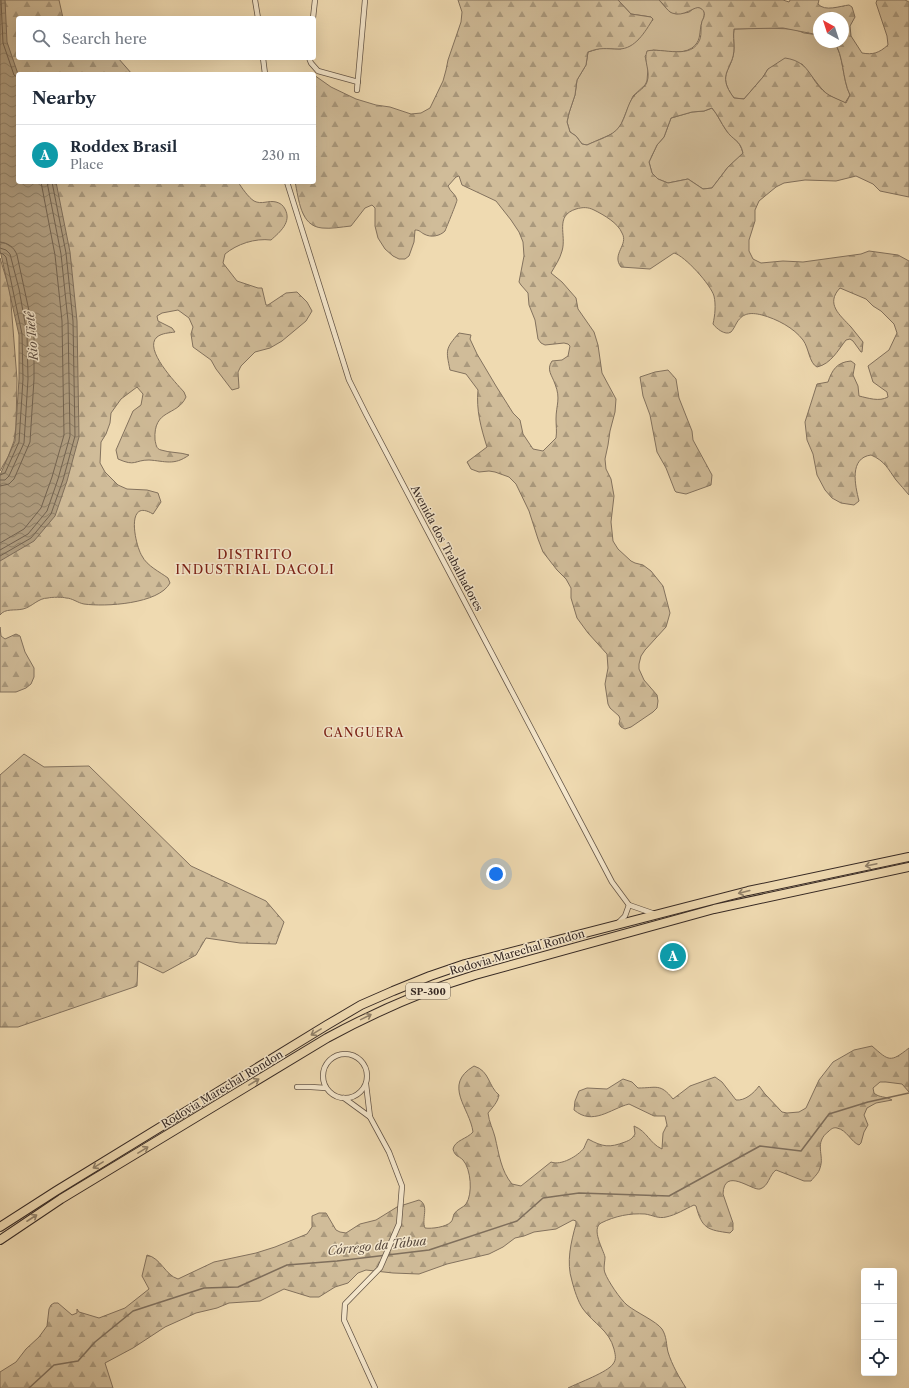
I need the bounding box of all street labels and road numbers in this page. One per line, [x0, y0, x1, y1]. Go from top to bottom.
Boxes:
street label: Avenida dos Trabalhadores [407, 482, 486, 614]
street label: Rodovia Marechal Rondon [448, 926, 586, 978]
road number: SP-300 [406, 983, 450, 999]
street label: Rodovia Marechal Rondon [158, 1047, 286, 1131]

